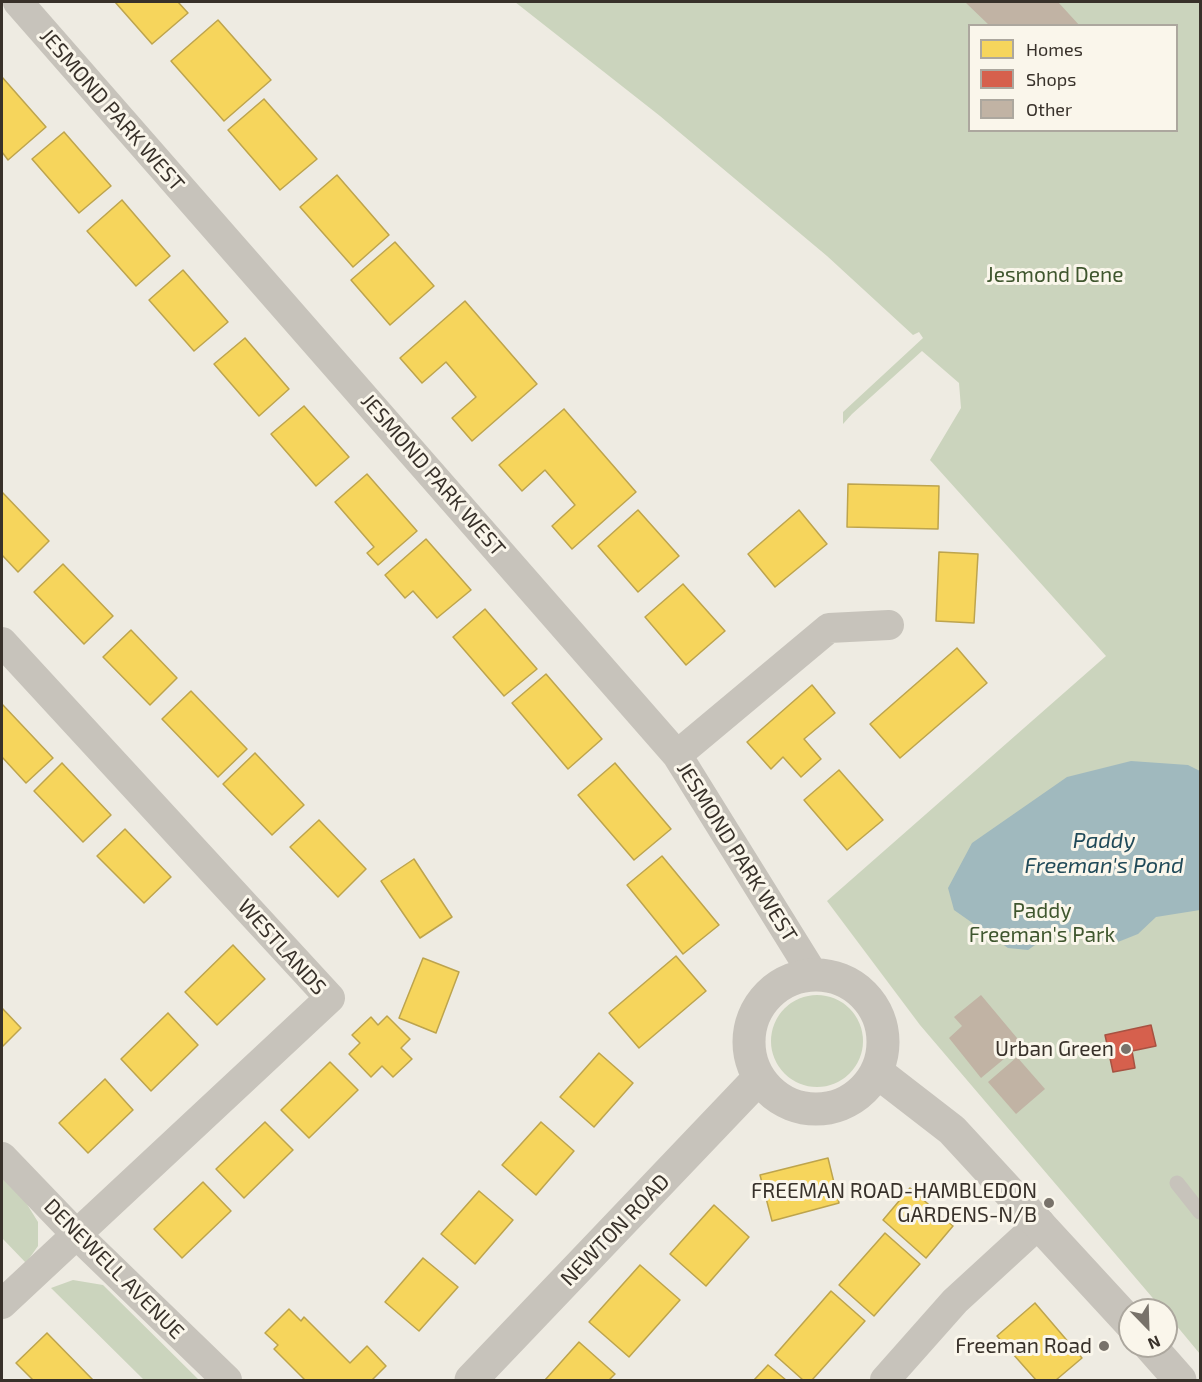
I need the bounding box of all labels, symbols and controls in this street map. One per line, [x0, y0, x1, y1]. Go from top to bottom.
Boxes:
street label: JESMOND PARK WEST [35, 24, 189, 196]
legend [968, 24, 1178, 132]
text: Homes [1026, 38, 1083, 60]
text: Shops [1026, 68, 1076, 90]
text: Other [1026, 98, 1072, 120]
park label: Jesmond Dene [986, 262, 1124, 288]
street label: JESMOND PARK WEST [356, 389, 510, 561]
street label: JESMOND PARK WEST [671, 758, 803, 946]
water label: Paddy Freeman's Pond [1024, 828, 1184, 879]
street label: WESTLANDS [232, 894, 332, 1000]
park label: Paddy Freeman's Park [969, 898, 1115, 948]
place label: Urban Green [995, 1036, 1114, 1062]
marker: Urban Green [1119, 1042, 1133, 1056]
street label: NEWTON ROAD [555, 1169, 675, 1291]
place label: FREEMAN ROAD-HAMBLEDON GARDENS-N/B [751, 1178, 1037, 1228]
street label: DENEWELL AVENUE [39, 1194, 189, 1344]
marker: FREEMAN ROAD-HAMBLEDON GARDENS-N/B [1042, 1196, 1056, 1210]
north arrow [1118, 1298, 1178, 1358]
text: N [1145, 1332, 1163, 1354]
place label: Freeman Road [955, 1333, 1092, 1359]
marker: Freeman Road [1097, 1339, 1111, 1353]

